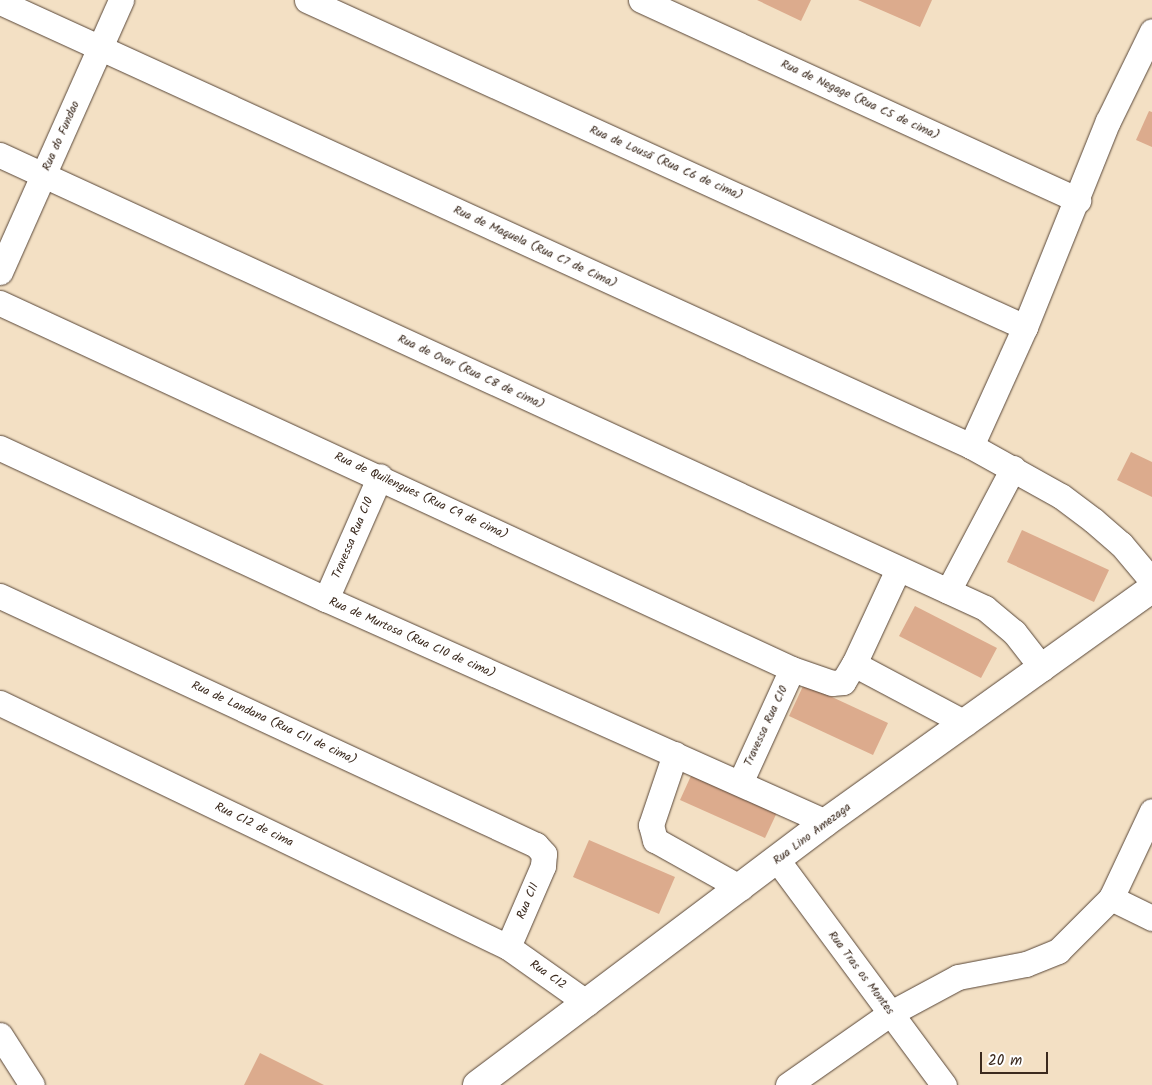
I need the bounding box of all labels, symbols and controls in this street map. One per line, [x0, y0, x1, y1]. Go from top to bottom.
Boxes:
street label: Rua de Negage (Rua C5 de cima) [778, 57, 942, 143]
street label: Rua do Fundao [39, 99, 83, 173]
street label: Rua de Lousã (Rua C6 de cima) [587, 123, 745, 203]
street label: Rua de Maquela (Rua C7 de Cima) [451, 203, 619, 291]
street label: Rua de Ovar (Rua C8 de cima) [395, 332, 547, 412]
street label: Rua de Quilengues (Rua C9 de cima) [332, 449, 510, 543]
street label: Travessa Rua C10 [329, 495, 377, 581]
street label: Rua de Murtosa (Rua C10 de cima) [327, 595, 497, 681]
street label: Rua de Landana (Rua C11 de cima) [189, 678, 359, 768]
street label: Travessa Rua C10 [741, 683, 791, 769]
street label: Rua C12 de cima [212, 800, 296, 850]
street label: Rua Lino Amezaga [770, 800, 854, 868]
street label: Rua C11 [514, 881, 542, 921]
street label: Rua Tras os Montes [825, 928, 897, 1018]
street label: Rua C12 [527, 957, 569, 993]
scale bar [982, 1042, 1050, 1074]
text: 20 m [988, 1049, 1022, 1073]

